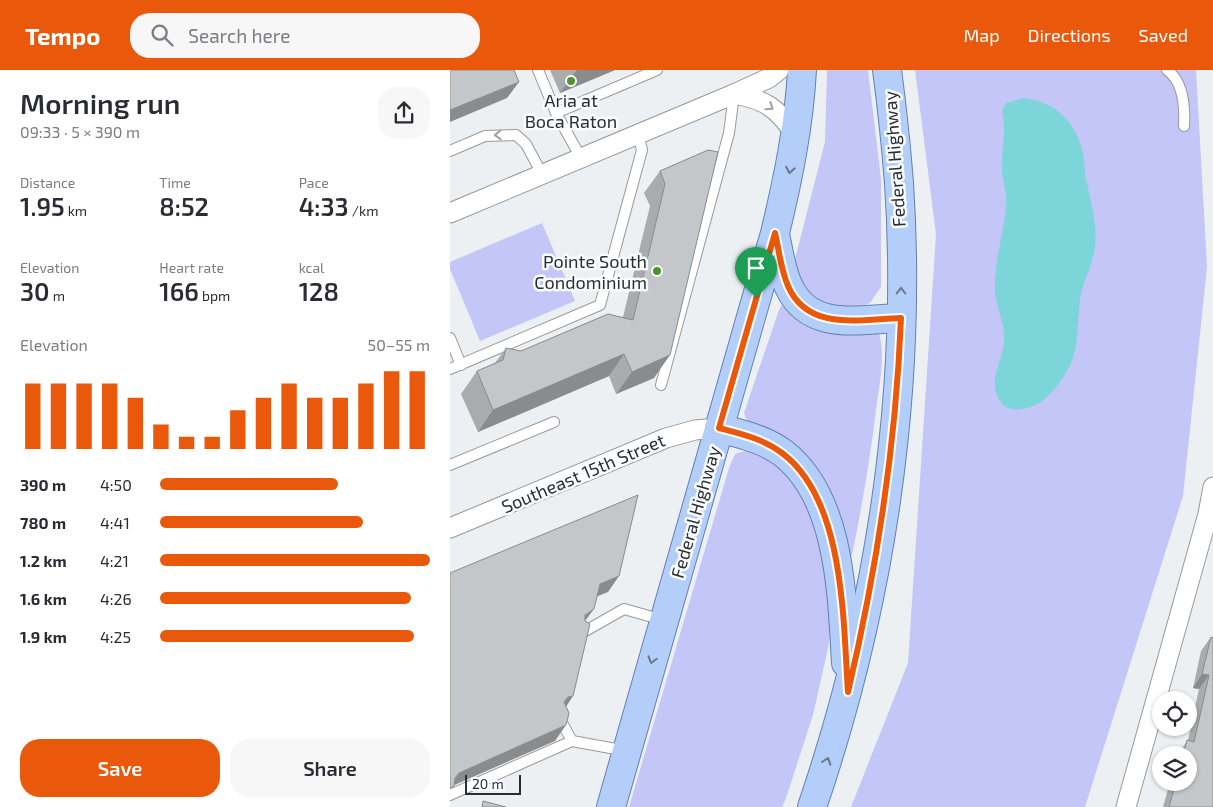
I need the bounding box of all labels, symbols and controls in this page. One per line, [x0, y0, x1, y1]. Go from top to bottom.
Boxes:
search box [130, 13, 480, 58]
text: Tempo [25, 21, 100, 50]
icon: search [148, 21, 176, 49]
text: Search here [188, 24, 290, 47]
text: Map [963, 24, 1000, 46]
text: Directions [1028, 24, 1111, 46]
text: Saved [1139, 24, 1188, 46]
marker: Aria at Boca Raton [565, 75, 577, 87]
text: Morning run [20, 86, 180, 120]
button: share [378, 87, 430, 139]
place label: Aria at Boca Raton [525, 89, 617, 132]
street label: Federal Highway [878, 90, 910, 228]
one-way arrow [764, 101, 774, 110]
text: 09:33 · 5 × 390 m [20, 122, 140, 141]
one-way arrow [493, 130, 501, 141]
one-way arrow [785, 166, 795, 175]
text: Distance [20, 174, 75, 191]
text: Time [159, 174, 191, 191]
text: Pace [299, 174, 329, 191]
text: 1.95 [20, 191, 65, 221]
text: 8:52 [159, 191, 209, 221]
text: 4:33 [299, 191, 349, 221]
text: km [65, 202, 87, 219]
text: /km [349, 202, 378, 219]
pin [735, 247, 777, 298]
place label: Pointe South Condominium [534, 250, 647, 293]
icon: arrive [742, 254, 770, 282]
text: Elevation [20, 259, 79, 276]
text: Heart rate [159, 259, 224, 276]
text: kcal [299, 259, 324, 276]
marker: Pointe South Condominium [651, 265, 663, 277]
text: 30 [20, 276, 50, 306]
text: 166 [159, 276, 199, 306]
text: 128 [299, 276, 339, 306]
text: m [50, 287, 65, 304]
text: bpm [199, 287, 230, 304]
one-way arrow [896, 287, 906, 294]
text: Elevation [20, 335, 88, 354]
text: 50–55 m [368, 335, 430, 354]
street label: Southeast 15th Street [498, 429, 668, 517]
street label: Federal Highway [666, 443, 724, 581]
text: 390 m [20, 475, 66, 494]
text: 4:50 [100, 475, 132, 494]
text: 780 m [20, 513, 66, 532]
text: 4:41 [100, 513, 130, 532]
text: 1.2 km [20, 551, 67, 570]
text: 4:21 [100, 551, 129, 570]
text: 1.6 km [20, 589, 67, 608]
text: 4:26 [100, 589, 132, 608]
text: 1.9 km [20, 627, 67, 646]
text: 4:25 [100, 627, 131, 646]
one-way arrow [648, 655, 658, 663]
map controls [1152, 691, 1197, 791]
button: locate [1152, 691, 1197, 736]
button: Save [20, 739, 220, 797]
button: Share [230, 739, 430, 797]
button: layers [1152, 746, 1197, 791]
one-way arrow [822, 757, 832, 766]
scale bar [465, 772, 521, 795]
text: 20 m [472, 775, 504, 792]

